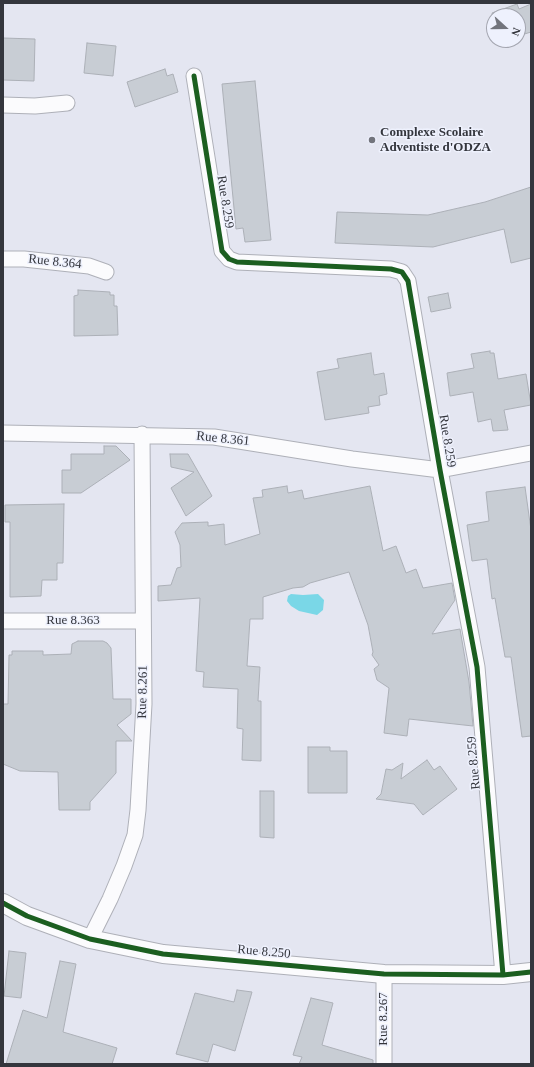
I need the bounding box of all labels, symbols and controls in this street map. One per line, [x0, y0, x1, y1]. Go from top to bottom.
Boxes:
north arrow [486, 8, 526, 48]
text: N [509, 26, 523, 38]
place label: Complexe Scolaire Adventiste d'ODZA [380, 125, 491, 156]
marker: Complexe Scolaire Adventiste d'ODZA [367, 135, 377, 145]
street label: Rue 8.259 [213, 174, 237, 230]
street label: Rue 8.364 [28, 251, 82, 273]
street label: Rue 8.259 [435, 413, 459, 469]
street label: Rue 8.361 [196, 428, 250, 450]
street label: Rue 8.363 [46, 613, 100, 629]
street label: Rue 8.261 [135, 665, 151, 719]
street label: Rue 8.259 [464, 736, 484, 790]
street label: Rue 8.250 [237, 942, 291, 962]
street label: Rue 8.267 [376, 992, 392, 1046]

